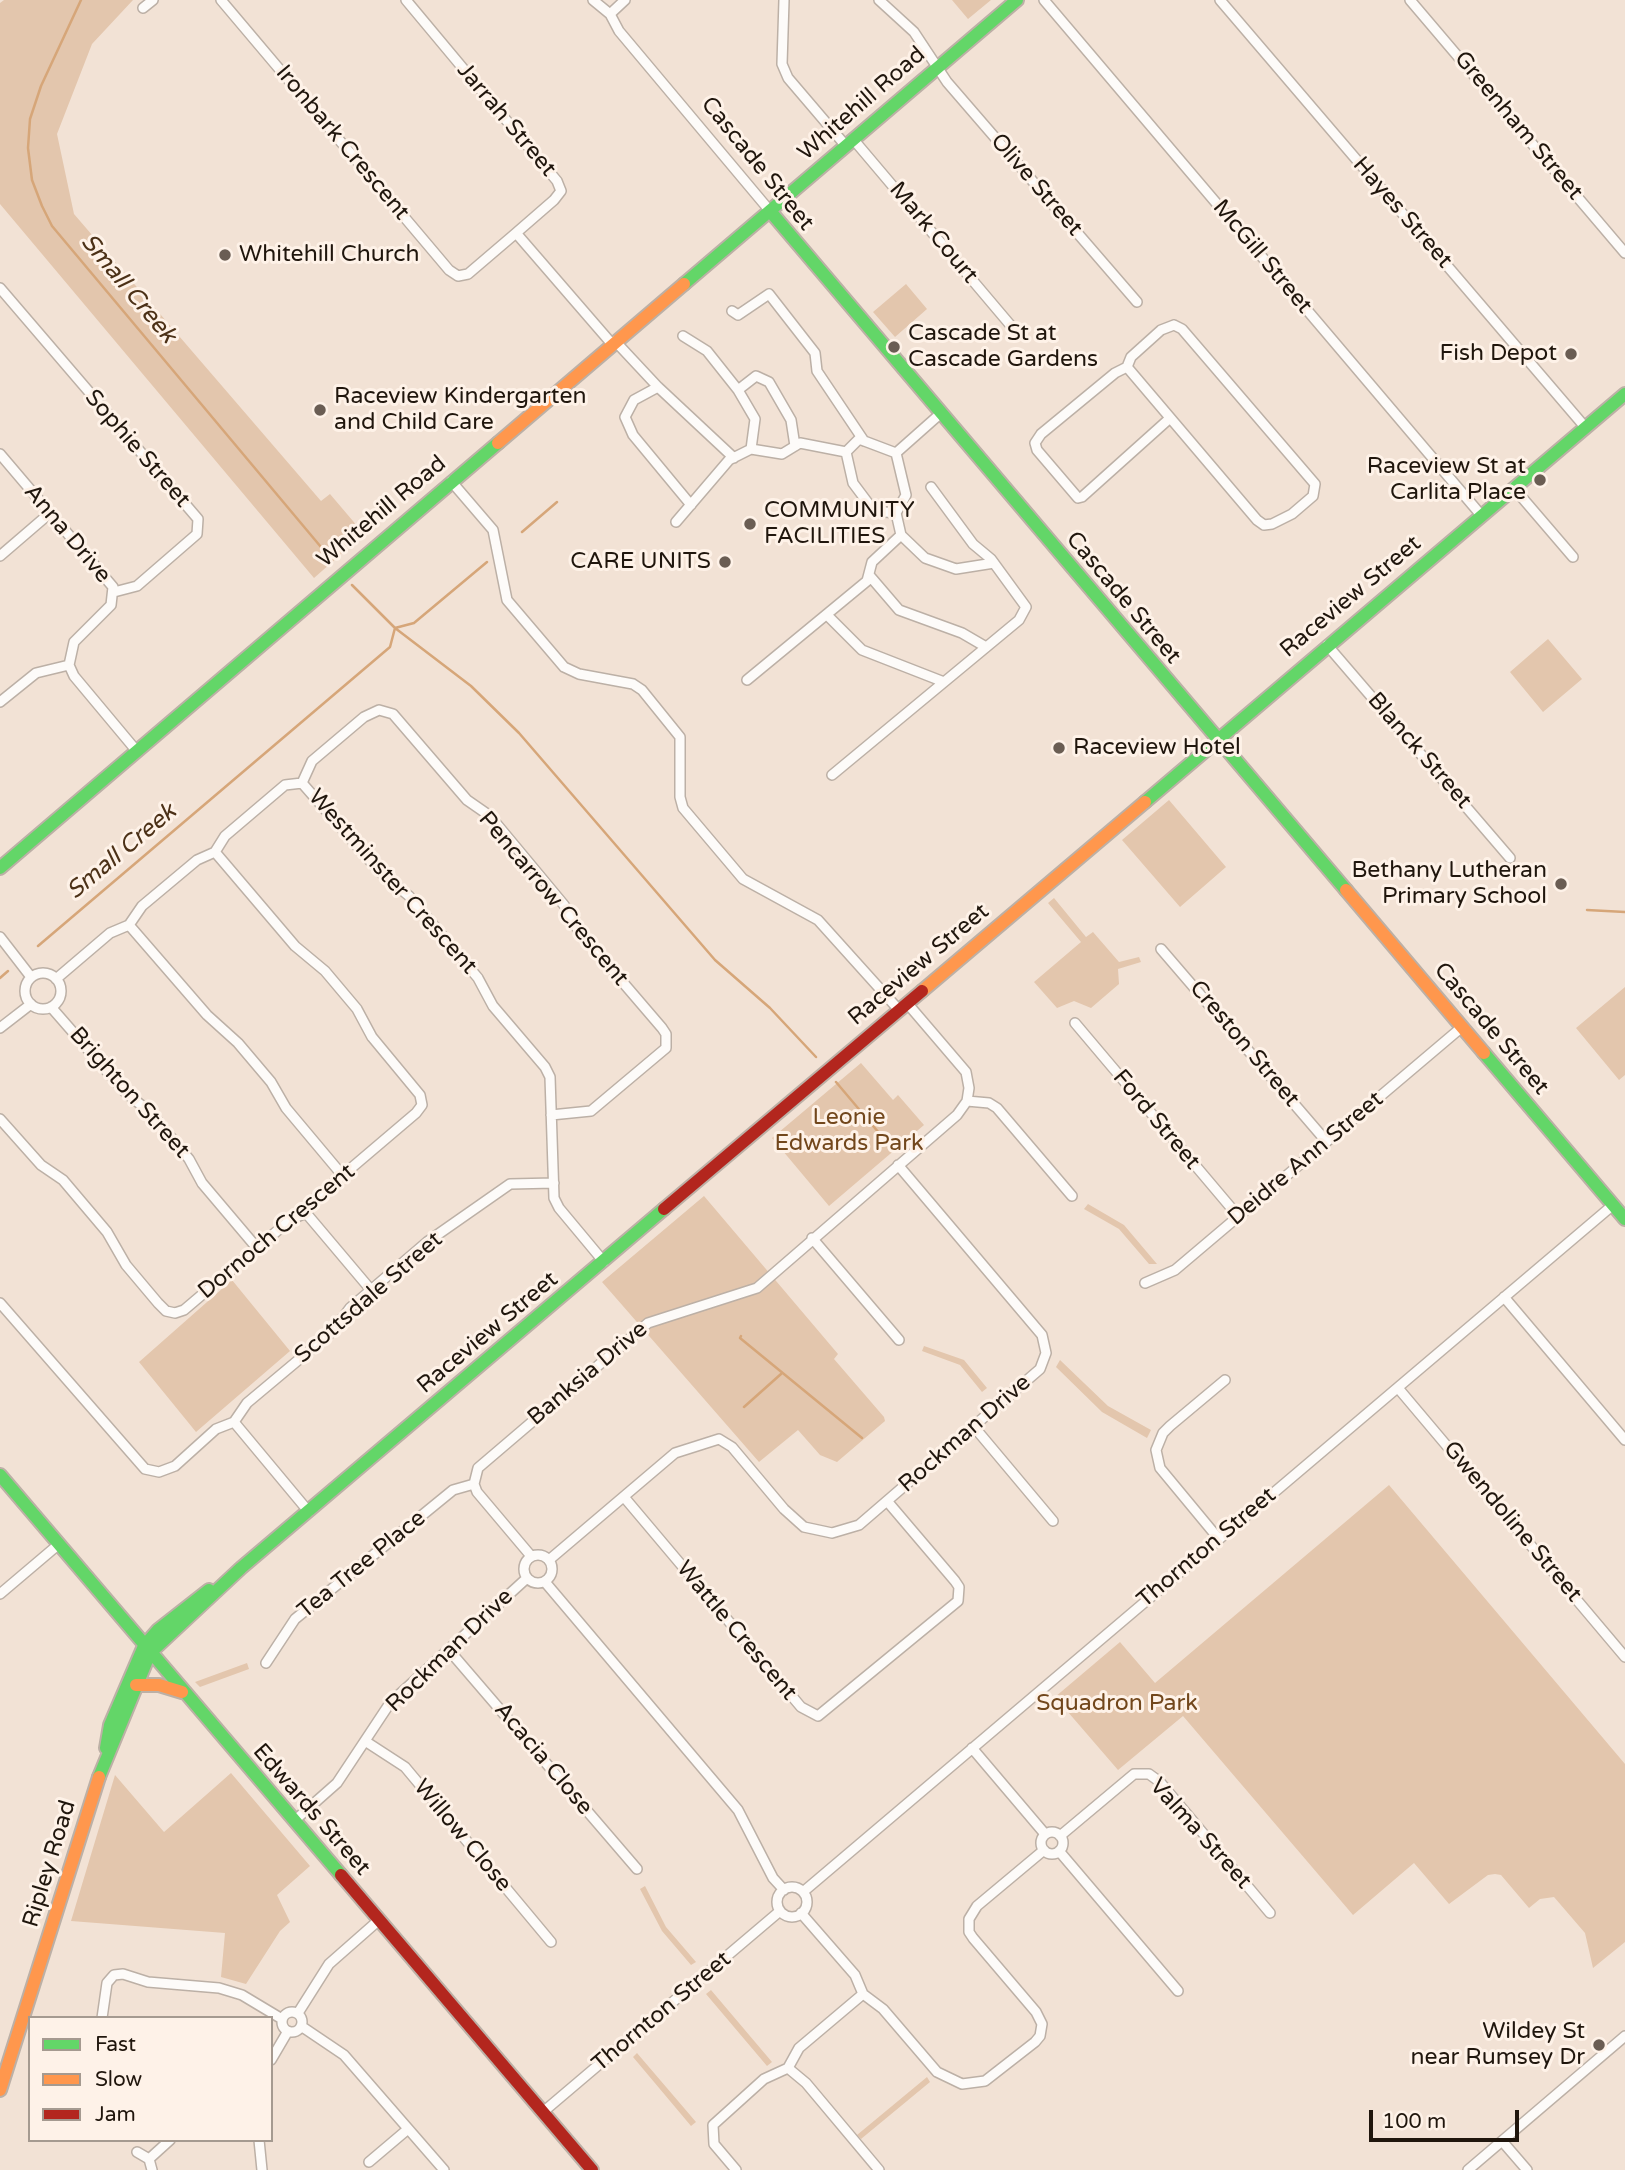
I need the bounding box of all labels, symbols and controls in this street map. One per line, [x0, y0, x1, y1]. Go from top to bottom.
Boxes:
street label: Whitehill Road [793, 41, 931, 167]
street label: Greenham Street [1448, 46, 1588, 206]
street label: Jarrah Street [450, 58, 562, 182]
street label: Ironbark Crescent [269, 60, 415, 226]
street label: Cascade Street [695, 91, 819, 237]
street label: Olive Street [984, 128, 1088, 242]
street label: Hayes Street [1346, 152, 1458, 274]
street label: Mark Court [883, 177, 983, 289]
street label: McGill Street [1206, 194, 1318, 320]
water label: Small Creek [74, 228, 182, 350]
place label: Whitehill Church [239, 241, 419, 269]
marker: Whitehill Church [217, 247, 233, 263]
place label: Cascade St at Cascade Gardens [908, 320, 1098, 374]
marker: Cascade St at Cascade Gardens [886, 339, 902, 355]
place label: Fish Depot [1439, 340, 1557, 368]
marker: Fish Depot [1563, 346, 1579, 362]
place label: Raceview Kindergarten and Child Care [334, 383, 586, 437]
street label: Sophie Street [78, 384, 196, 514]
marker: Raceview Kindergarten and Child Care [312, 402, 328, 418]
street label: Whitehill Road [312, 450, 452, 574]
place label: Raceview St at Carlita Place [1367, 453, 1526, 507]
marker: Raceview St at Carlita Place [1532, 472, 1548, 488]
street label: Anna Drive [18, 479, 116, 589]
place label: COMMUNITY FACILITIES [764, 497, 915, 551]
marker: COMMUNITY FACILITIES [742, 516, 758, 532]
street label: Cascade Street [1060, 526, 1186, 670]
street label: Raceview Street [1275, 530, 1427, 664]
place label: CARE UNITS [570, 548, 711, 576]
marker: CARE UNITS [717, 554, 733, 570]
street label: Blanck Street [1361, 687, 1477, 815]
place label: Raceview Hotel [1073, 734, 1241, 762]
marker: Raceview Hotel [1051, 740, 1067, 756]
street label: Westminster Crescent [302, 784, 482, 980]
water label: Small Creek [61, 798, 183, 906]
street label: Pencarrow Crescent [472, 806, 634, 992]
place label: Bethany Lutheran Primary School [1352, 857, 1547, 911]
marker: Bethany Lutheran Primary School [1553, 876, 1569, 892]
street label: Raceview Street [843, 898, 995, 1032]
street label: Cascade Street [1428, 957, 1554, 1101]
street label: Creston Street [1183, 975, 1305, 1113]
street label: Brighton Street [63, 1022, 195, 1164]
street label: Ford Street [1106, 1065, 1206, 1175]
street label: Deidre Ann Street [1223, 1086, 1389, 1232]
park label: Leonie Edwards Park [775, 1104, 923, 1158]
street label: Dornoch Crescent [193, 1158, 361, 1306]
street label: Scottsdale Street [289, 1226, 449, 1370]
street label: Raceview Street [412, 1266, 564, 1400]
street label: Banksia Drive [523, 1316, 653, 1432]
street label: Rockman Drive [893, 1369, 1037, 1499]
street label: Gwendoline Street [1437, 1436, 1587, 1608]
street label: Thornton Street [1132, 1482, 1282, 1614]
street label: Tea Tree Place [292, 1505, 432, 1625]
street label: Wattle Crescent [670, 1556, 802, 1706]
street label: Rockman Drive [381, 1583, 519, 1719]
park label: Squadron Park [1036, 1690, 1198, 1718]
street label: Acacia Close [488, 1697, 598, 1821]
street label: Edwards Street [246, 1738, 376, 1882]
street label: Valma Street [1143, 1773, 1257, 1895]
street label: Willow Close [407, 1774, 517, 1898]
street label: Ripley Road [18, 1797, 82, 1931]
street label: Thornton Street [587, 1946, 737, 2078]
legend [28, 2016, 273, 2142]
place label: Wildey St near Rumsey Dr [1411, 2018, 1585, 2072]
text: Fast [95, 2032, 136, 2057]
marker: Wildey St near Rumsey Dr [1591, 2037, 1607, 2053]
text: Slow [95, 2067, 142, 2092]
scale bar [1373, 2096, 1524, 2140]
text: Jam [95, 2102, 136, 2127]
text: 100 m [1382, 2109, 1446, 2134]

